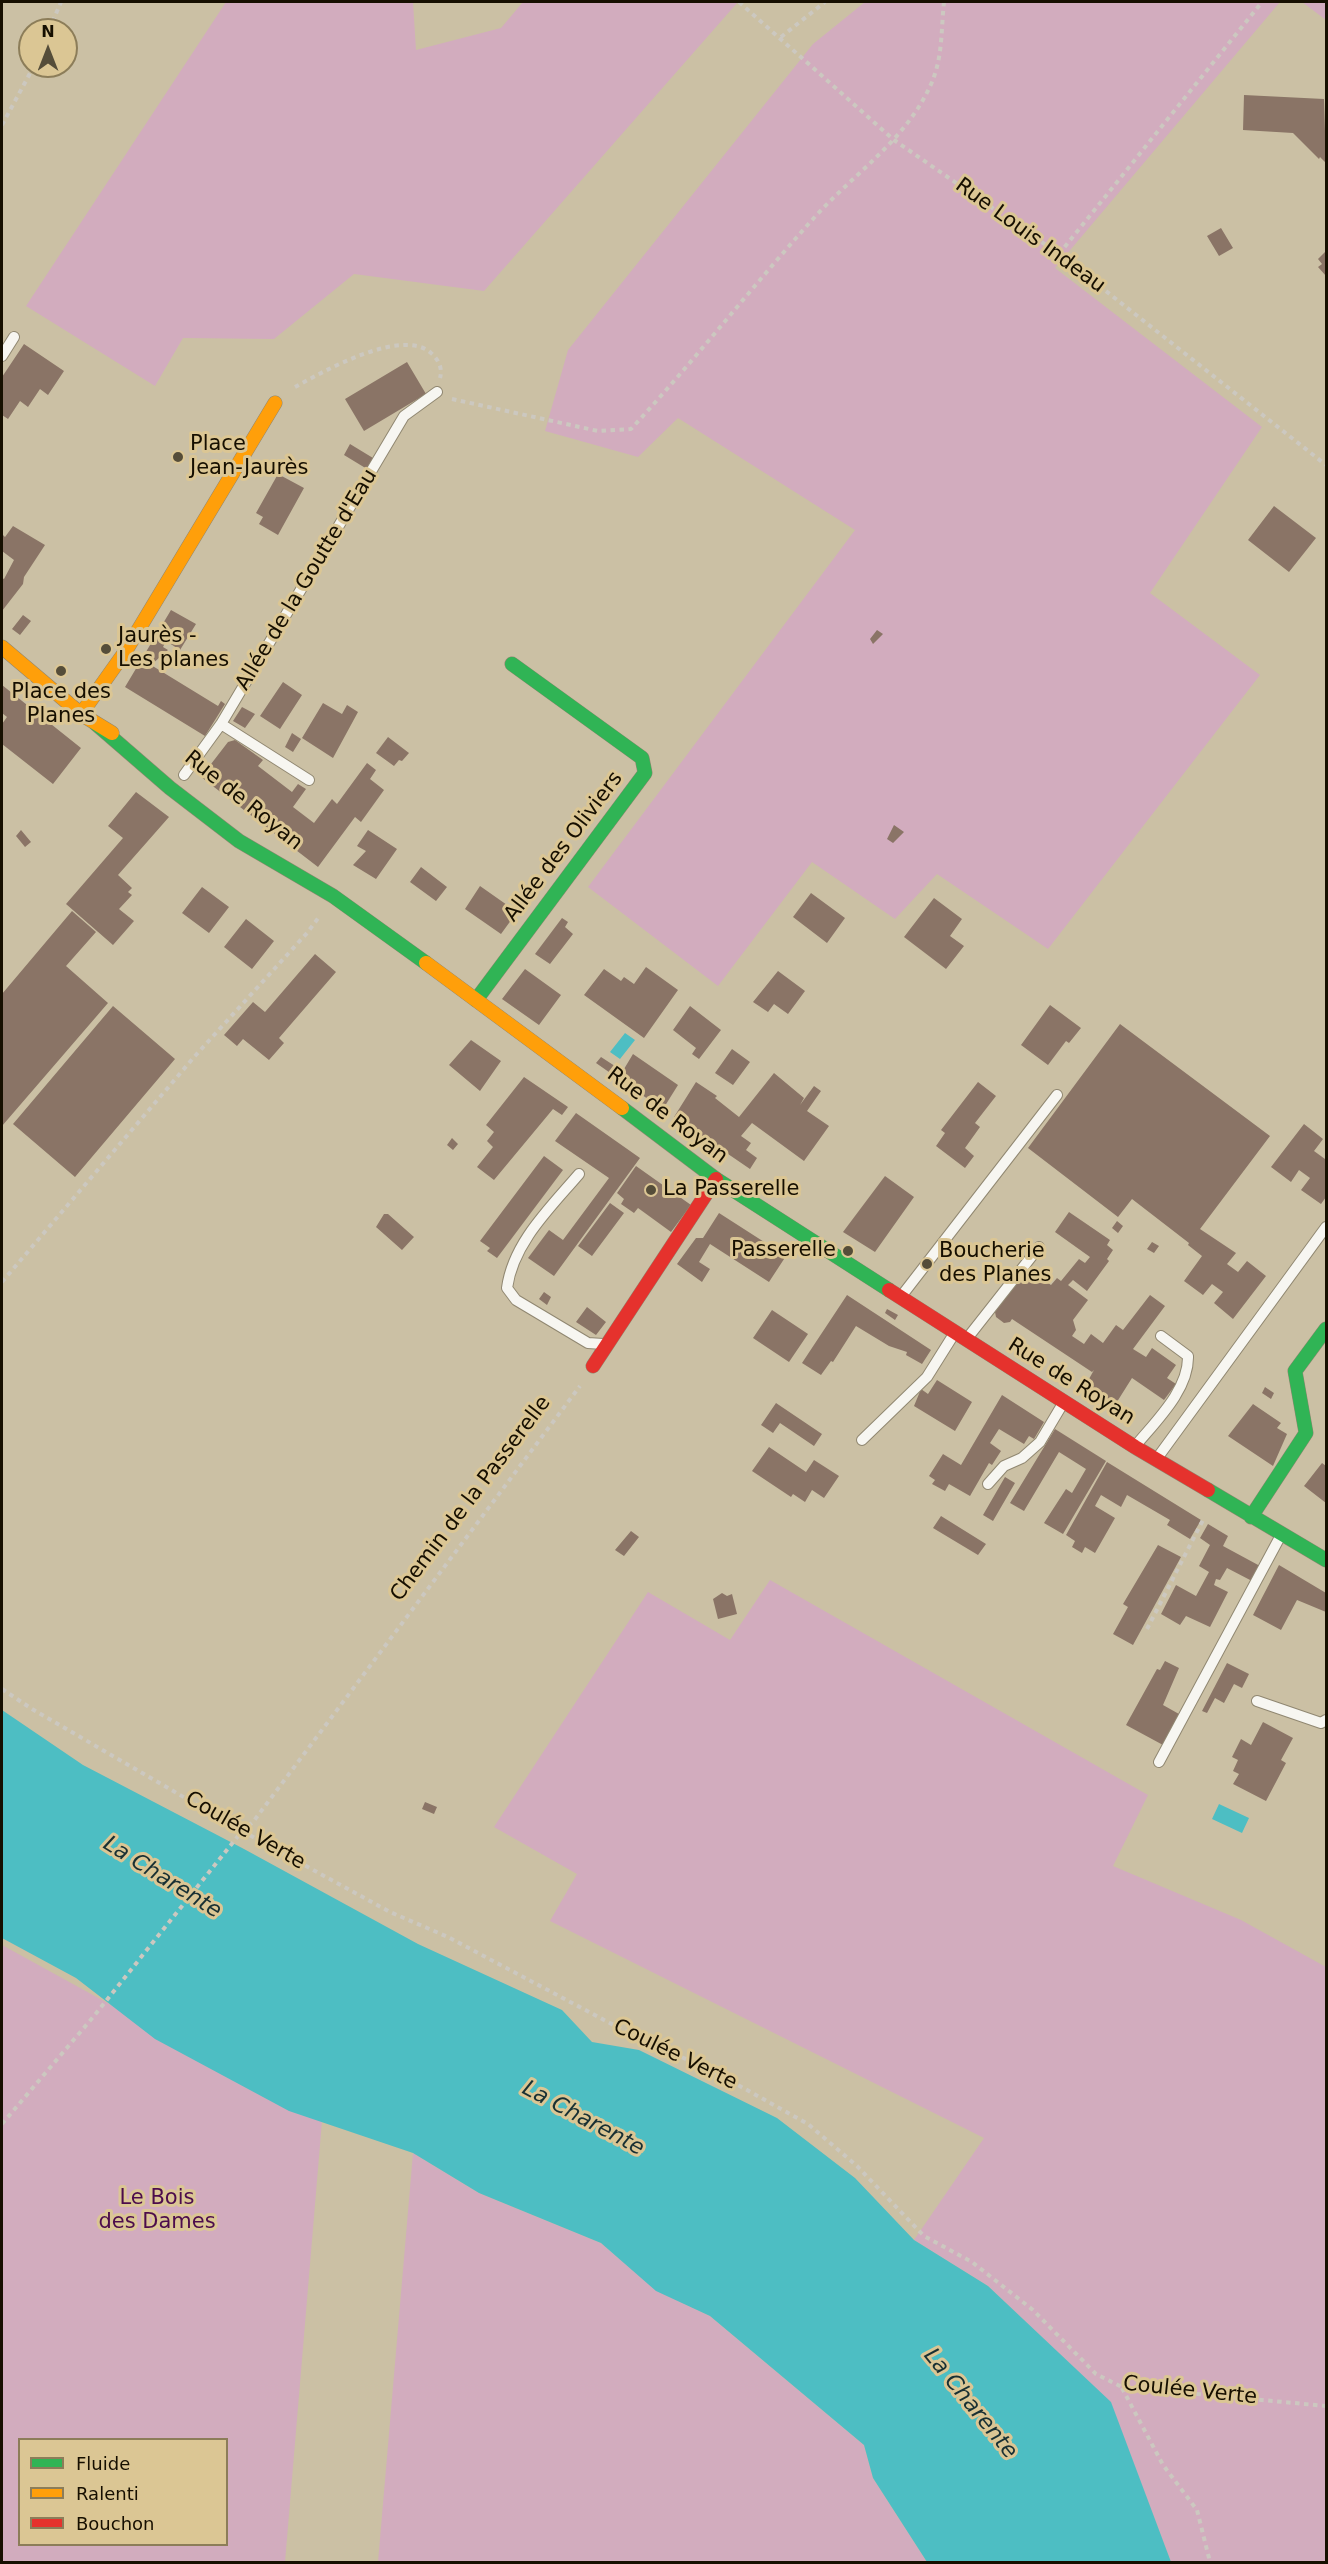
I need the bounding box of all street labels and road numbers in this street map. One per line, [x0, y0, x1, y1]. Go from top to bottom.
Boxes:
street label: Rue Louis Indeau [950, 173, 1110, 299]
street label: Allée de la Goutte d'Eau [231, 465, 383, 695]
street label: Rue de Royan [179, 746, 307, 856]
street label: Allée des Oliviers [499, 767, 629, 927]
street label: Rue de Royan [602, 1062, 732, 1170]
street label: Rue de Royan [1003, 1333, 1139, 1431]
street label: Chemin de la Passerelle [386, 1391, 556, 1607]
street label: Coulée Verte [180, 1786, 310, 1876]
street label: Coulée Verte [609, 2014, 741, 2096]
street label: Coulée Verte [1122, 2371, 1258, 2411]

